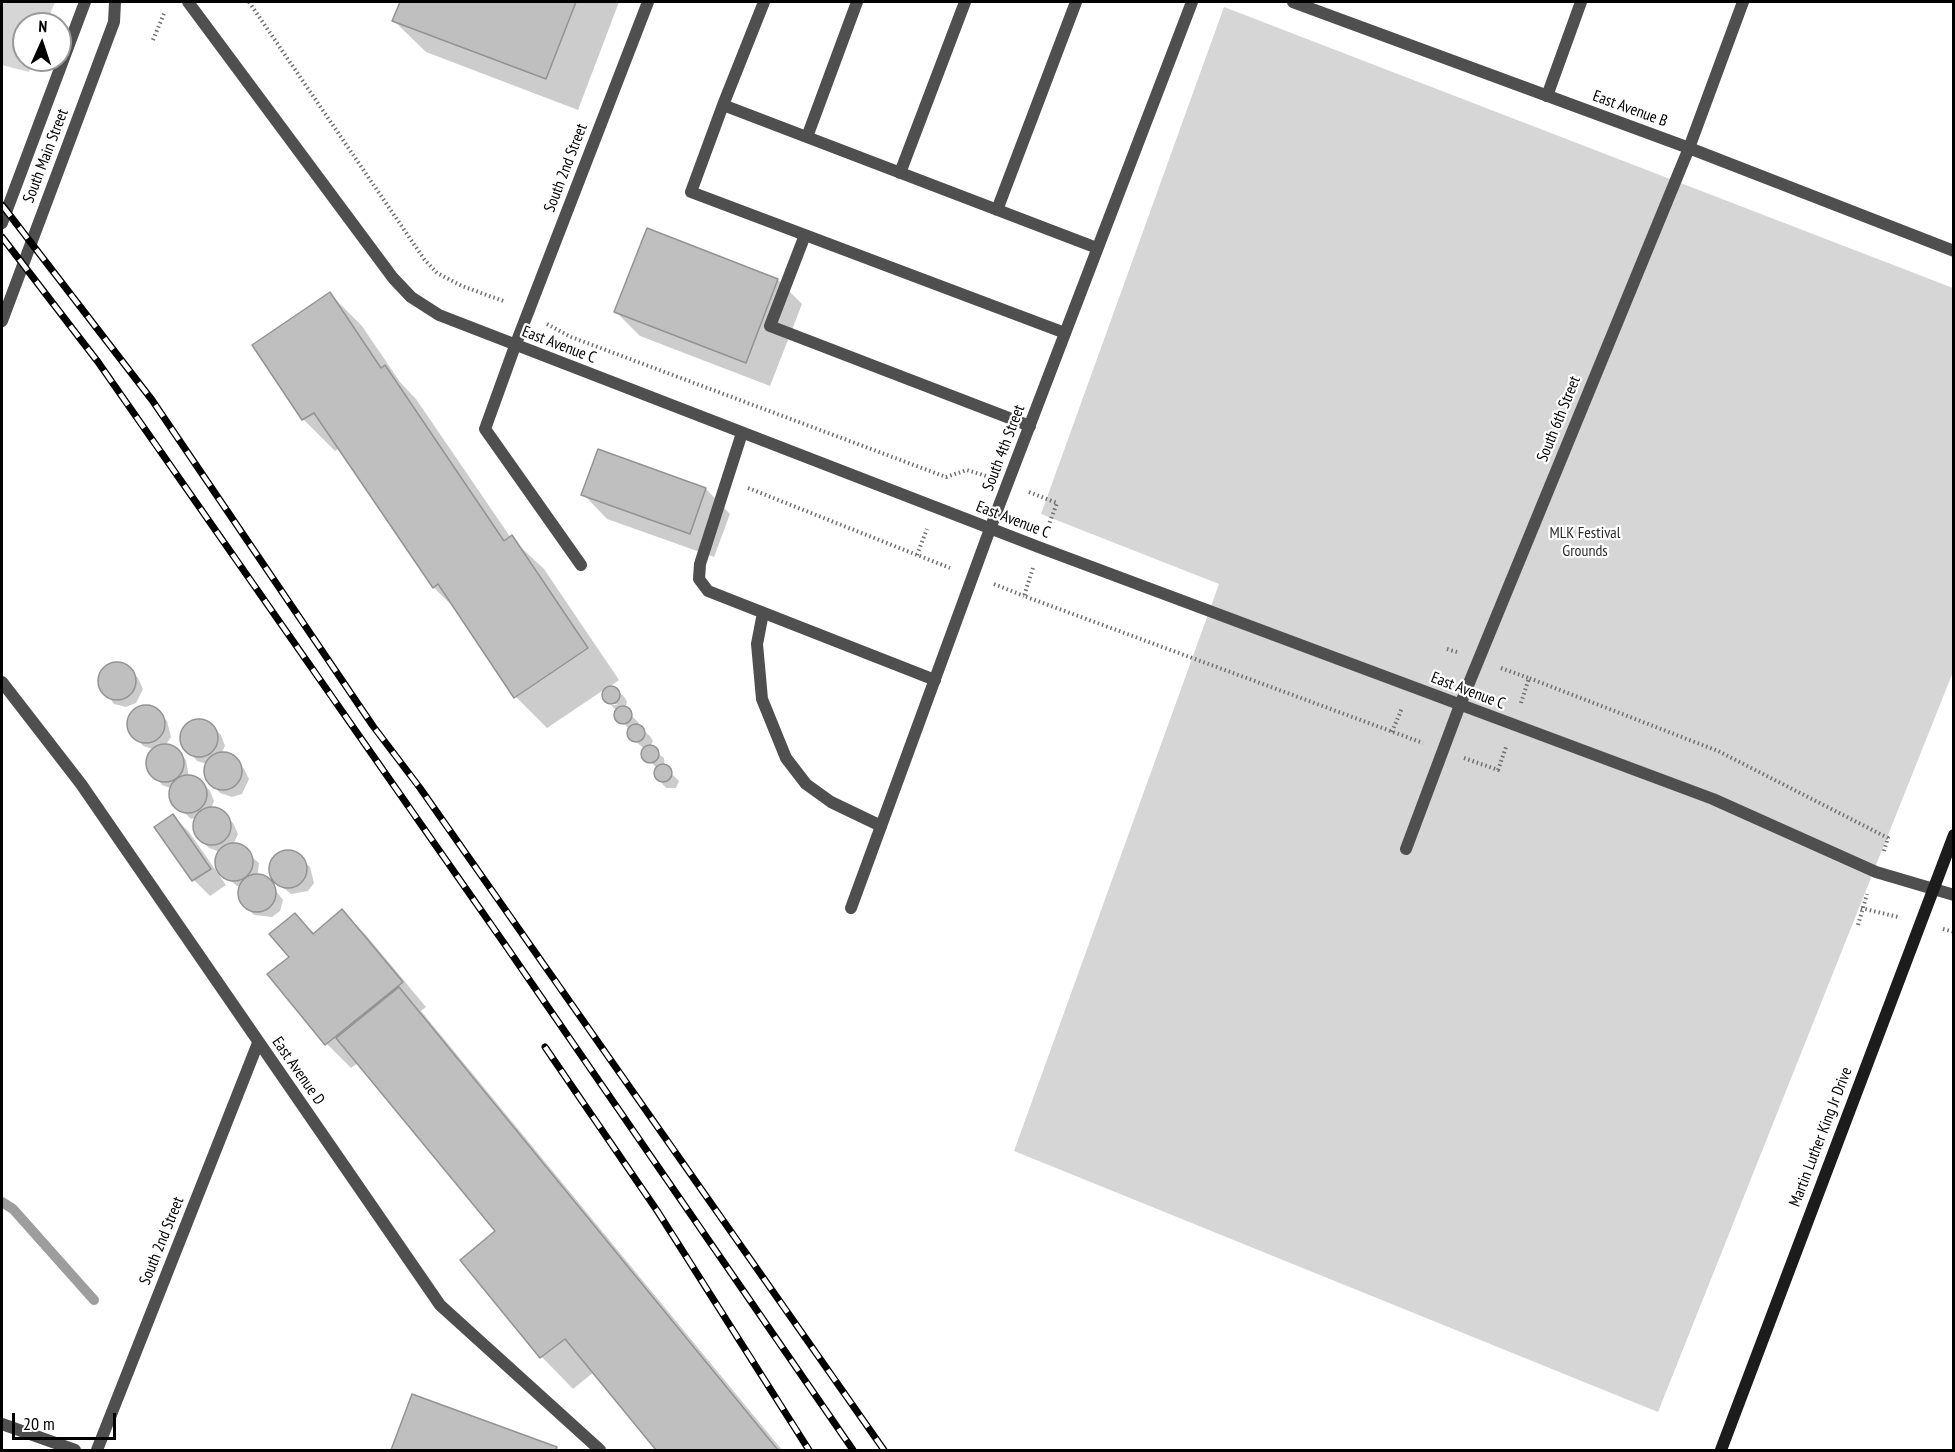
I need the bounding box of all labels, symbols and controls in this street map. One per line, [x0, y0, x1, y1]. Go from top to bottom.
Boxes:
north arrow [12, 12, 72, 72]
text: N [38, 16, 48, 36]
street label: East Avenue B [1590, 87, 1670, 131]
street label: South Main Street [19, 106, 73, 206]
street label: South 2nd Street [540, 121, 592, 215]
street label: East Avenue C [519, 322, 599, 368]
street label: South 6th Street [1533, 373, 1585, 465]
street label: South 4th Street [979, 402, 1029, 494]
street label: East Avenue C [973, 497, 1053, 543]
park label: MLK Festival Grounds [1550, 523, 1620, 561]
street label: East Avenue C [1428, 668, 1508, 714]
street label: East Avenue D [268, 1033, 328, 1109]
street label: Martin Luther King Jr Drive [1785, 1064, 1857, 1210]
street label: South 2nd Street [136, 1194, 188, 1288]
scale bar [15, 1401, 118, 1439]
text: 20 m [23, 1412, 55, 1435]

